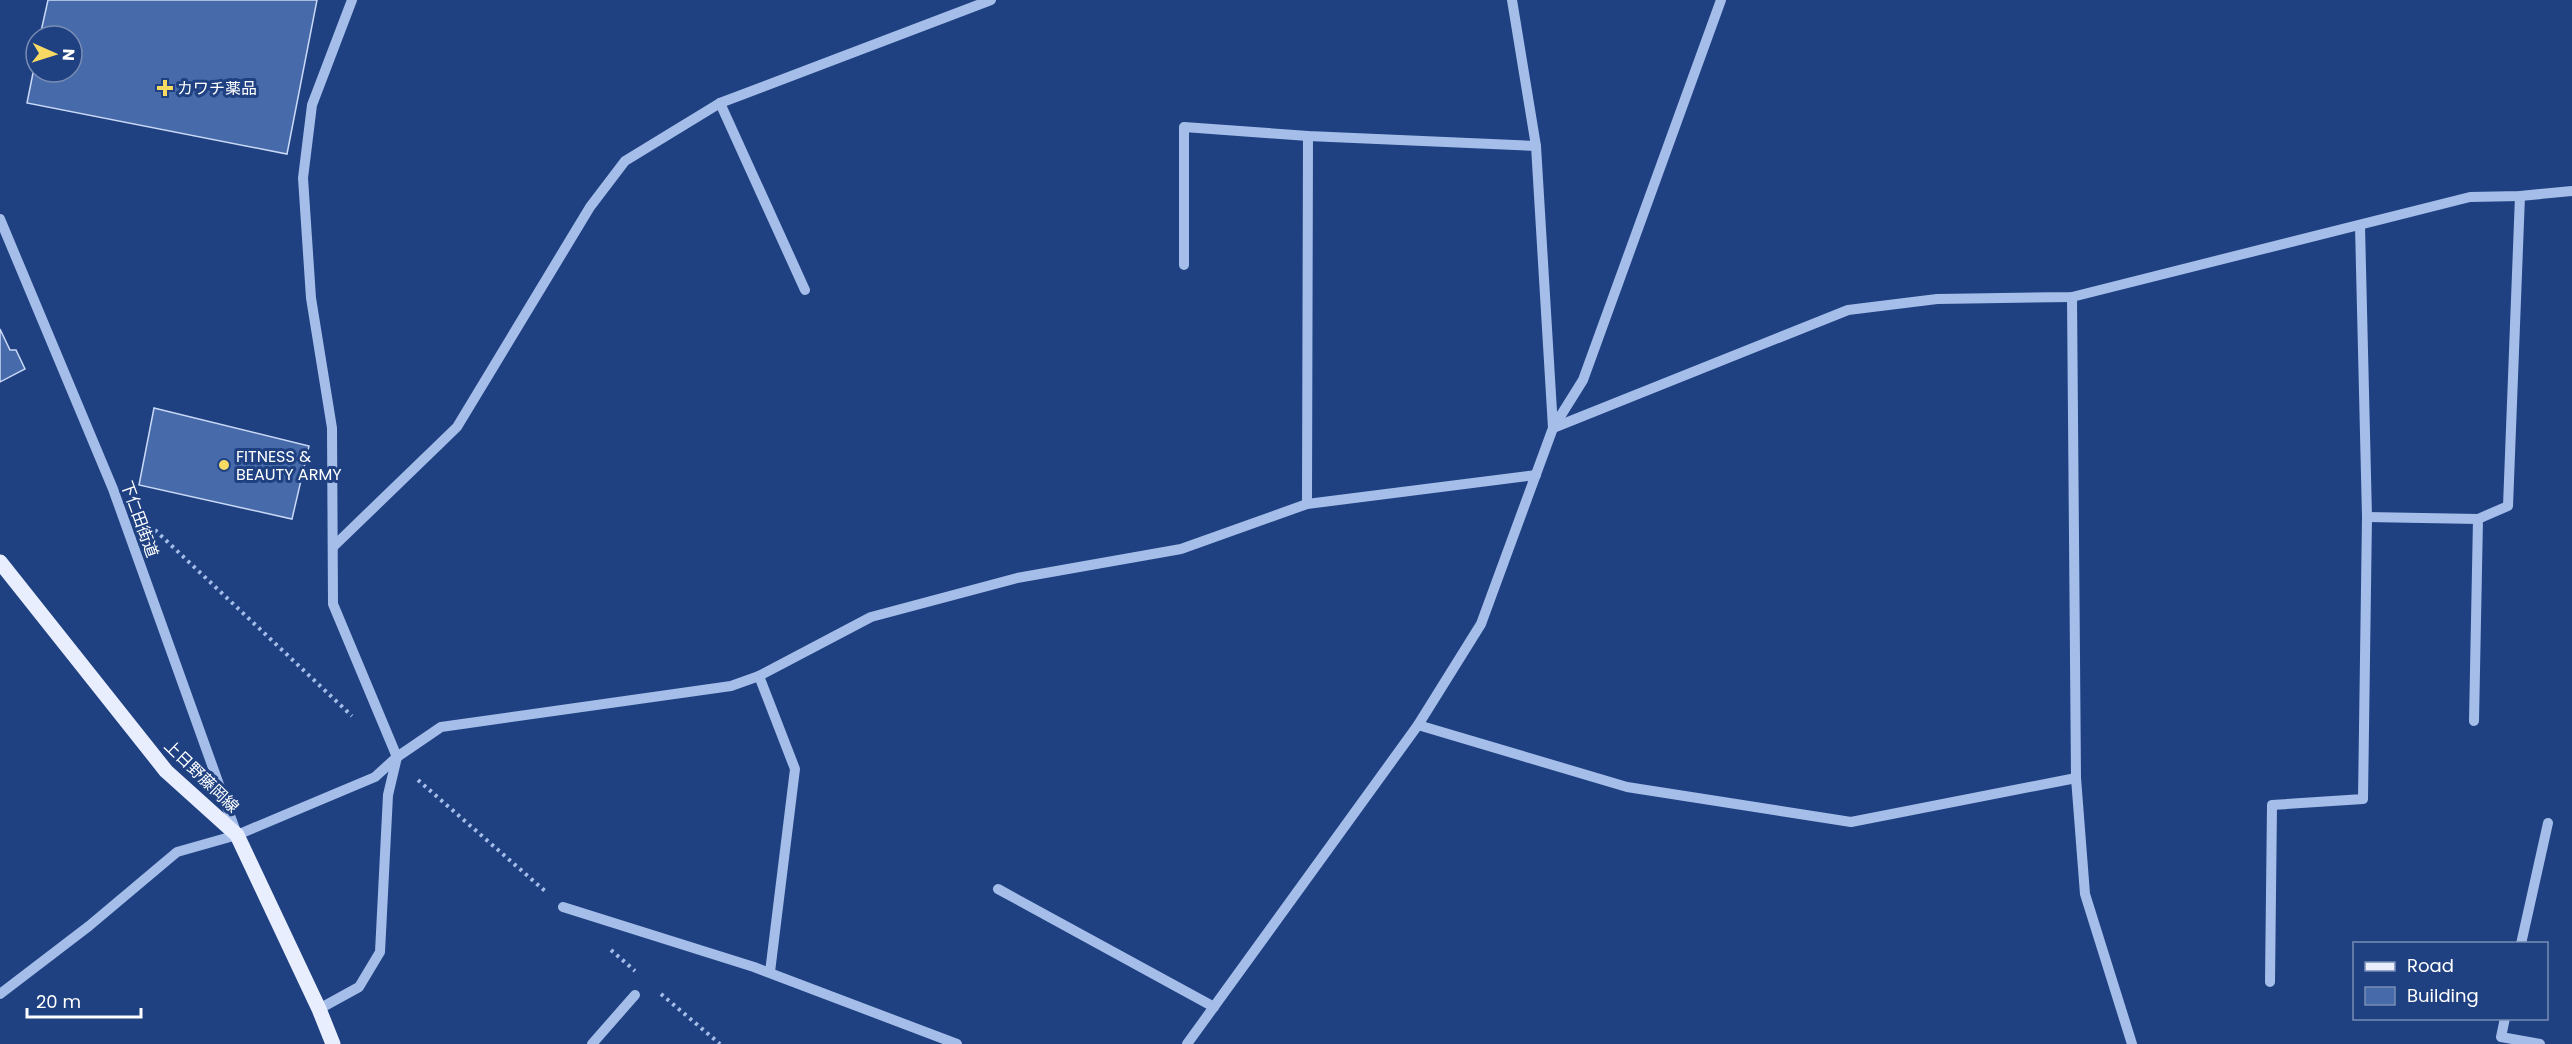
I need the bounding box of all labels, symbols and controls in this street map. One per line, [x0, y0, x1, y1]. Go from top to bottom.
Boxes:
north arrow [24, 24, 84, 84]
text: N [57, 48, 80, 61]
place label: カワチ薬品 [177, 77, 257, 100]
marker: カワチ薬品 [158, 81, 172, 95]
place label: FITNESS & BEAUTY ARMY [236, 445, 342, 486]
marker: FITNESS & BEAUTY ARMY [217, 458, 231, 472]
street label: 下仁田街道 [115, 478, 164, 561]
street label: 上日野藤岡線 [159, 735, 244, 818]
legend [2353, 942, 2548, 1020]
text: Road [2407, 953, 2454, 978]
scale bar [27, 981, 141, 1019]
text: Building [2407, 983, 2479, 1008]
text: 20 m [36, 989, 81, 1014]

